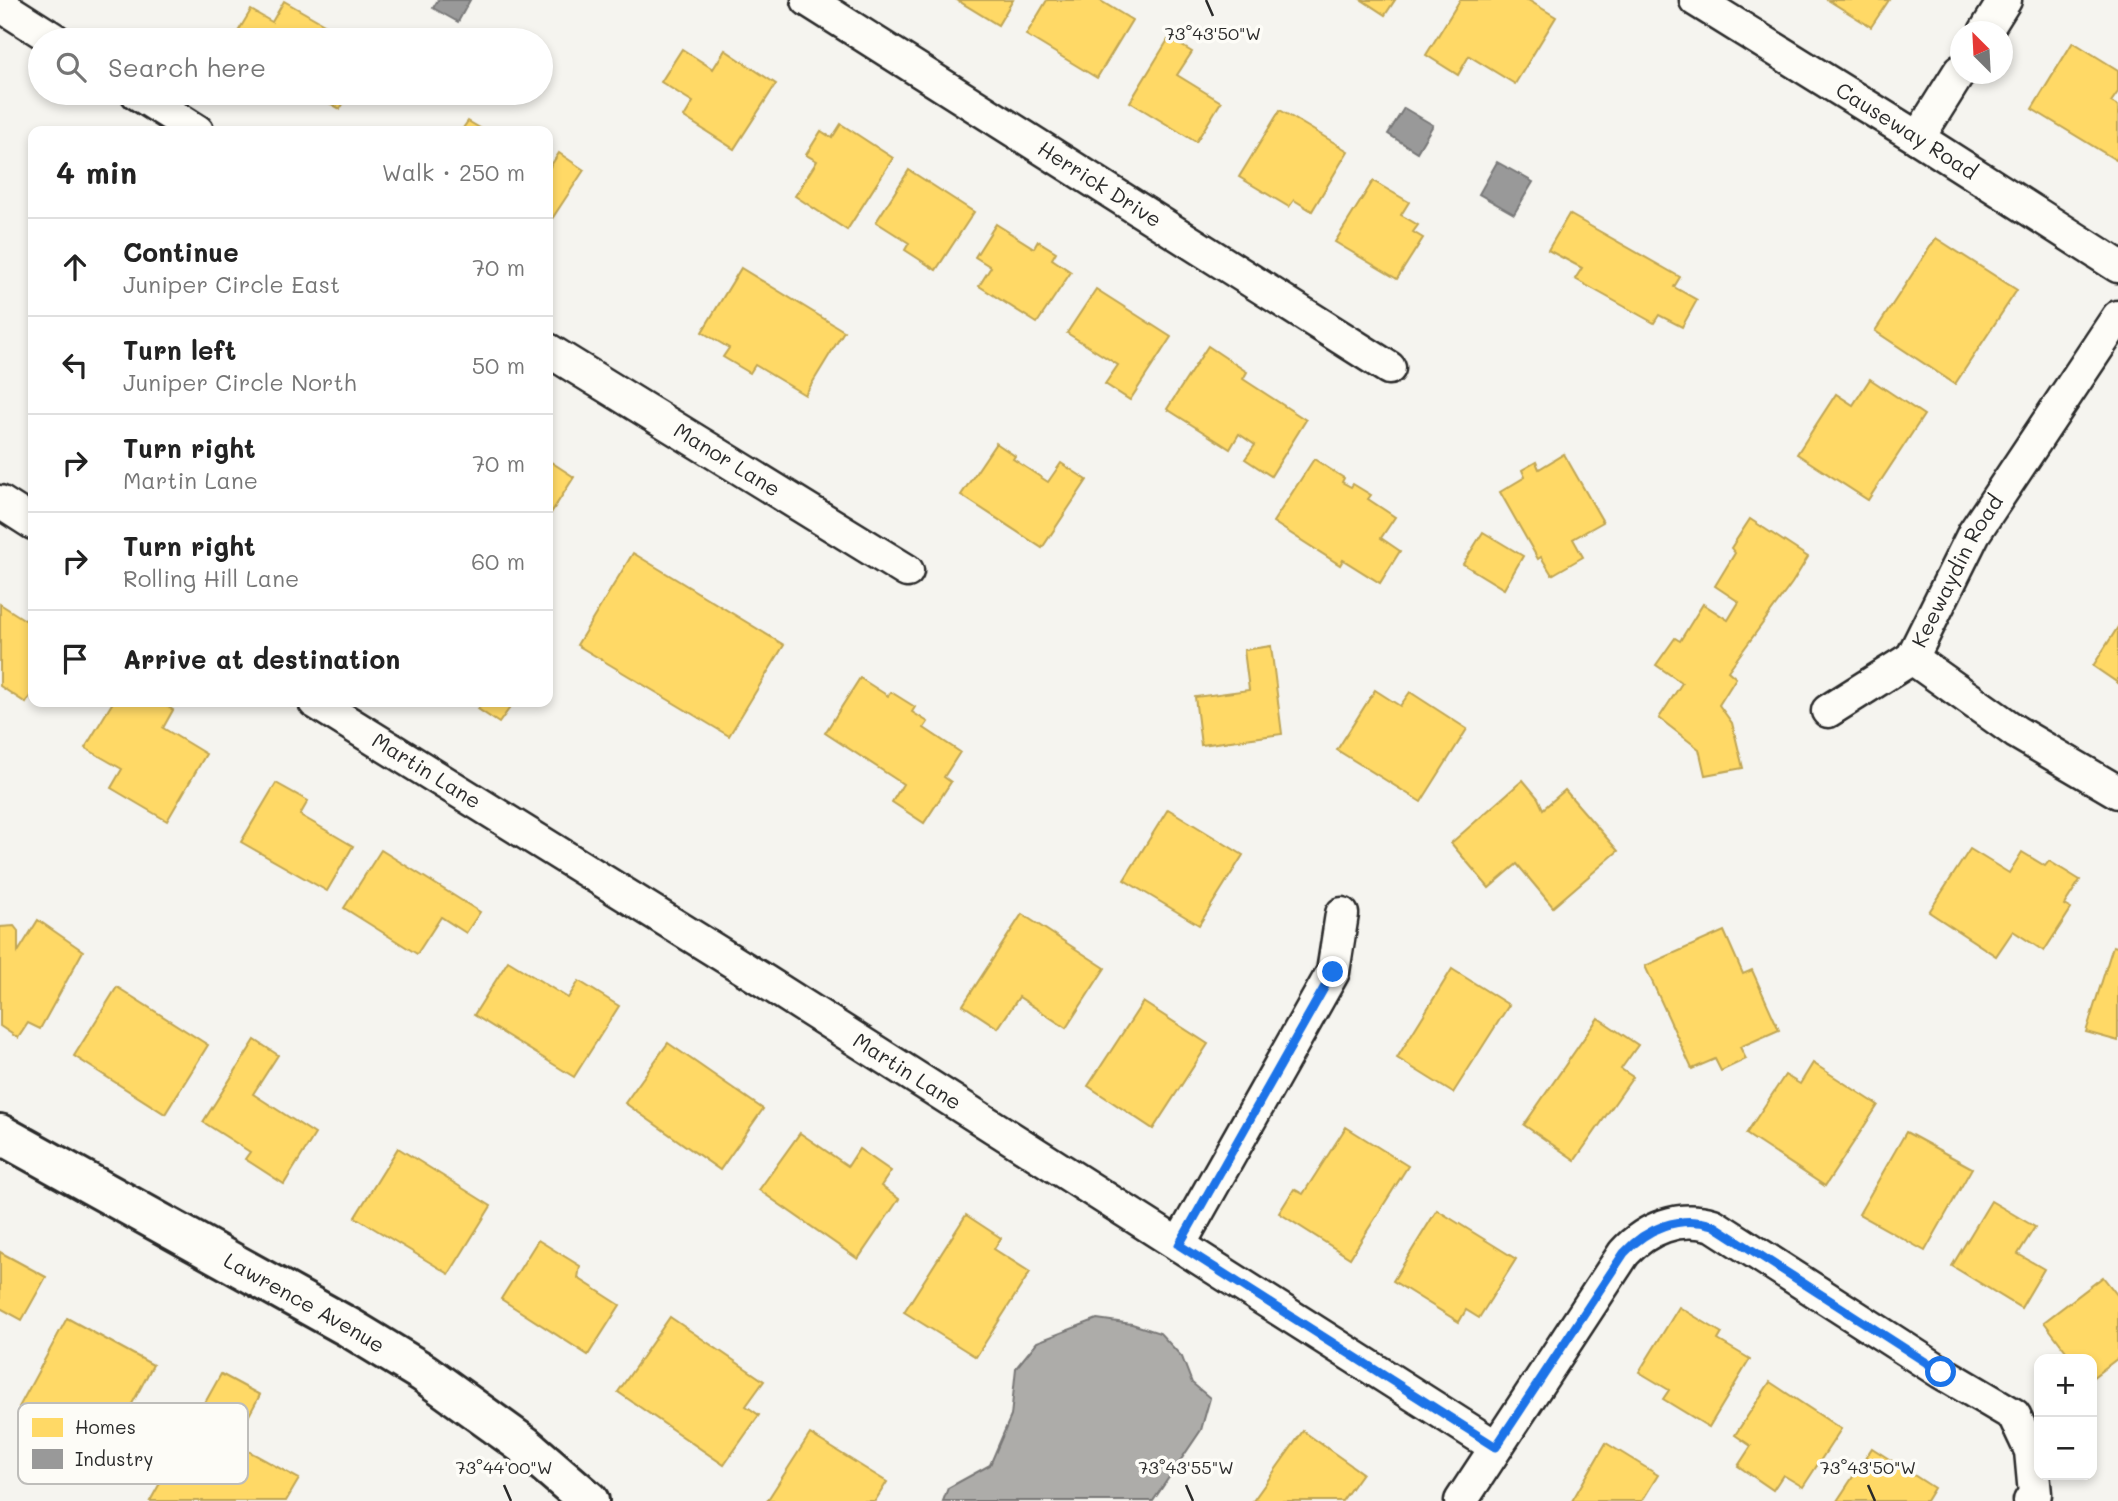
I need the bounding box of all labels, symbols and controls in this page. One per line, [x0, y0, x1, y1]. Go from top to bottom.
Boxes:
text: 73°43'50"W [1165, 21, 1261, 45]
north arrow [1950, 21, 2013, 84]
search box [28, 28, 553, 105]
icon: search [52, 48, 90, 86]
text: Search here [108, 50, 266, 84]
street label: Causeway Road [1831, 75, 1983, 185]
street label: Herrick Drive [1033, 134, 1167, 233]
text: 4 min [56, 152, 137, 192]
text: Walk · 250 m [382, 157, 525, 187]
text: Continue [123, 235, 239, 269]
icon: ahead [56, 248, 94, 286]
text: 70 m [472, 252, 525, 282]
text: Juniper Circle East [123, 269, 340, 299]
text: Turn left [123, 333, 236, 367]
icon: left [56, 346, 94, 384]
text: 50 m [472, 350, 525, 380]
text: Juniper Circle North [123, 367, 356, 397]
street label: Manor Lane [669, 416, 786, 502]
text: Turn right [123, 431, 256, 465]
icon: right [56, 444, 94, 482]
text: 70 m [472, 448, 525, 478]
text: Martin Lane [123, 465, 258, 495]
street label: Keewaydin Road [1904, 489, 2008, 652]
text: Turn right [123, 529, 256, 563]
icon: right [56, 542, 94, 580]
text: 60 m [471, 546, 525, 576]
text: Rolling Hill Lane [123, 563, 299, 593]
icon: arrive [56, 640, 94, 678]
text: Arrive at destination [123, 642, 400, 676]
street label: Martin Lane [368, 726, 487, 814]
route end [1317, 956, 1348, 987]
street label: Martin Lane [849, 1026, 967, 1115]
street label: Lawrence Avenue [220, 1246, 390, 1358]
map controls [2034, 1354, 2097, 1480]
button: + [2034, 1354, 2097, 1417]
route start [1925, 1356, 1956, 1387]
legend [18, 1403, 248, 1484]
text: Homes [75, 1414, 136, 1439]
button: − [2034, 1417, 2097, 1480]
text: Industry [75, 1446, 153, 1471]
text: 73°44'00"W [456, 1455, 552, 1479]
text: 73°43'55"W [1138, 1455, 1234, 1479]
text: 73°43'50"W [1820, 1455, 1916, 1479]

